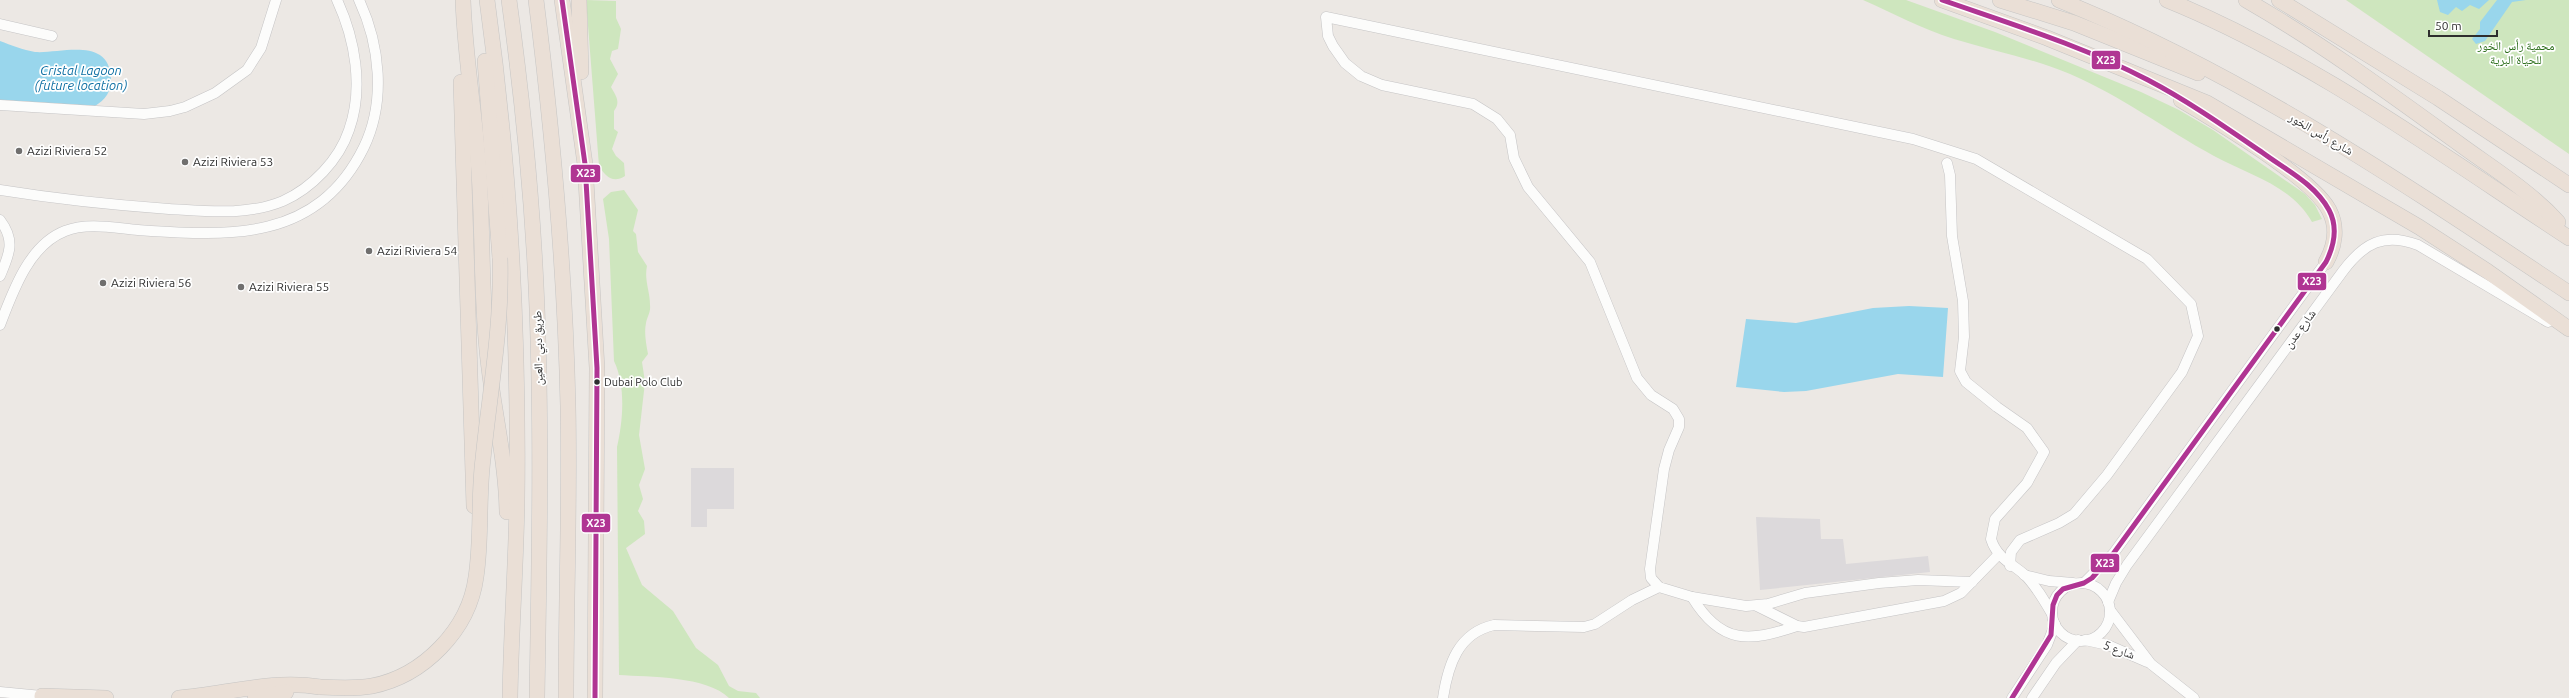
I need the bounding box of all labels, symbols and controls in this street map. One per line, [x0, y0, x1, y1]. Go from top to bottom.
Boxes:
scale bar [2429, 12, 2497, 38]
text: 50 m [2435, 19, 2462, 32]
park label: محمية رأس الخور للحياة البرية [2477, 39, 2554, 67]
line badge: X23 [2091, 50, 2121, 70]
text: X23 [2096, 54, 2116, 66]
water label: Cristal Lagoon (future location) [35, 63, 127, 93]
street label: شارع رأس الخور [2285, 110, 2356, 159]
place label: Azizi Riviera 52 [27, 144, 107, 157]
marker: Azizi Riviera 52 [14, 146, 24, 156]
place label: Azizi Riviera 53 [193, 155, 273, 168]
marker: Azizi Riviera 53 [180, 157, 190, 167]
line badge: X23 [570, 164, 601, 183]
text: X23 [576, 167, 596, 179]
place label: Azizi Riviera 54 [377, 244, 458, 257]
marker: Azizi Riviera 54 [364, 246, 374, 256]
line badge: X23 [2297, 272, 2327, 291]
text: X23 [2302, 275, 2322, 287]
place label: Azizi Riviera 56 [111, 276, 192, 289]
marker: Azizi Riviera 56 [98, 278, 108, 288]
place label: Azizi Riviera 55 [249, 280, 329, 293]
marker: Azizi Riviera 55 [236, 282, 246, 292]
street label: شارع عدن [2281, 307, 2320, 352]
street label: طريق دبي - العين [530, 310, 549, 385]
unlabelled marker [2272, 324, 2282, 334]
place label: Dubai Polo Club [604, 376, 682, 388]
marker: Dubai Polo Club [592, 377, 602, 387]
line badge: X23 [581, 513, 611, 533]
text: X23 [586, 517, 606, 529]
line badge: X23 [2090, 553, 2120, 573]
text: X23 [2095, 557, 2115, 569]
street label: شارع 5 [2101, 638, 2137, 663]

